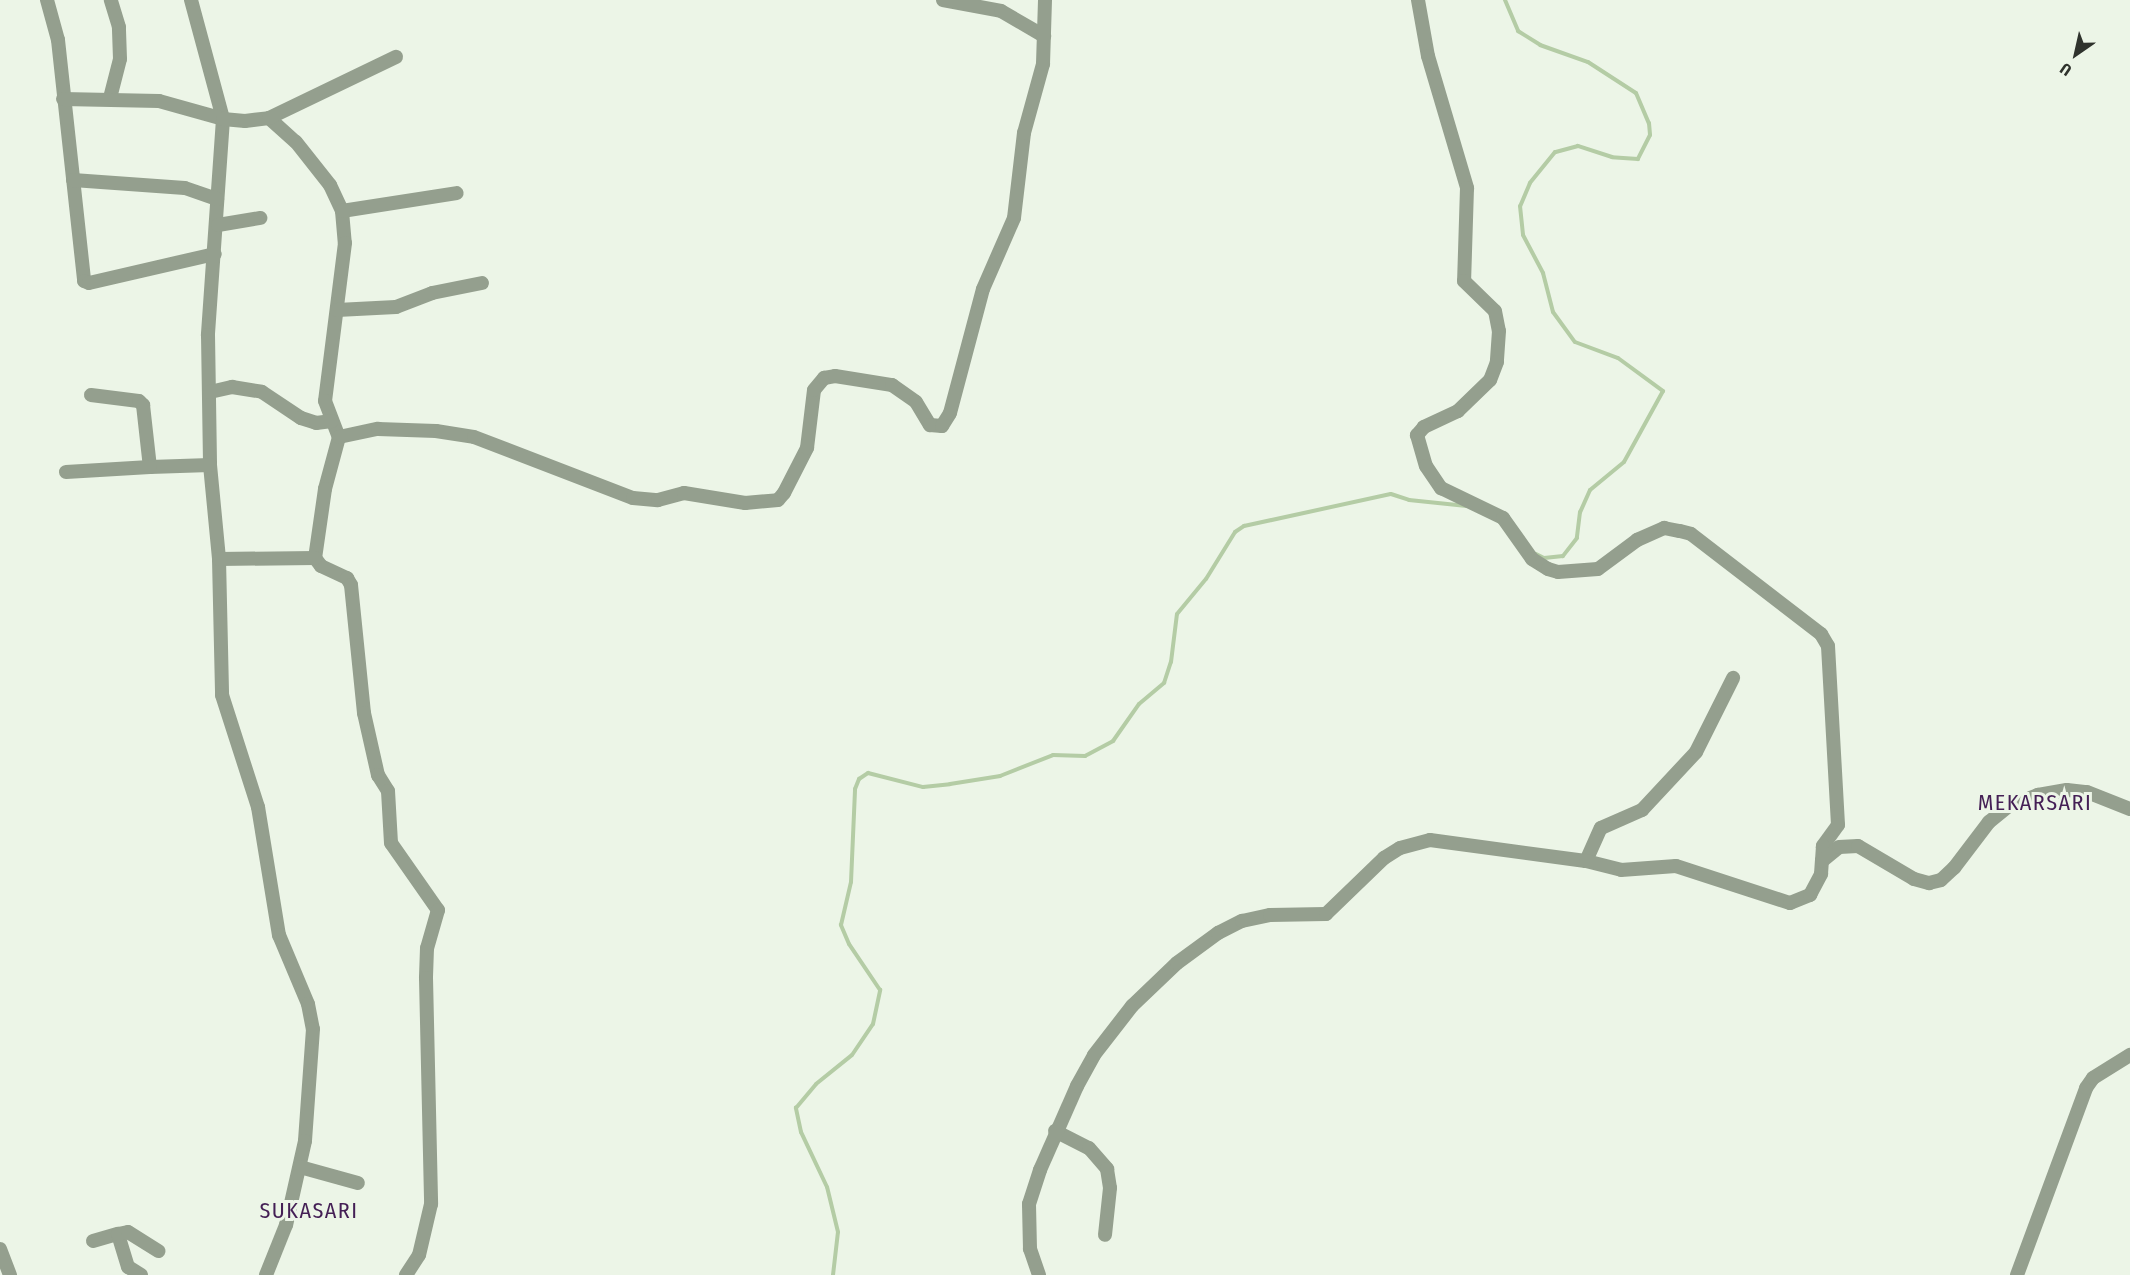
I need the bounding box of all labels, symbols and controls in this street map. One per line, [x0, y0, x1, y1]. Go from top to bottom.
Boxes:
north arrow [2046, 24, 2106, 84]
text: U [2056, 59, 2075, 80]
district label: MEKARSARI [1978, 790, 2092, 816]
district label: SUKASARI [259, 1198, 359, 1224]

